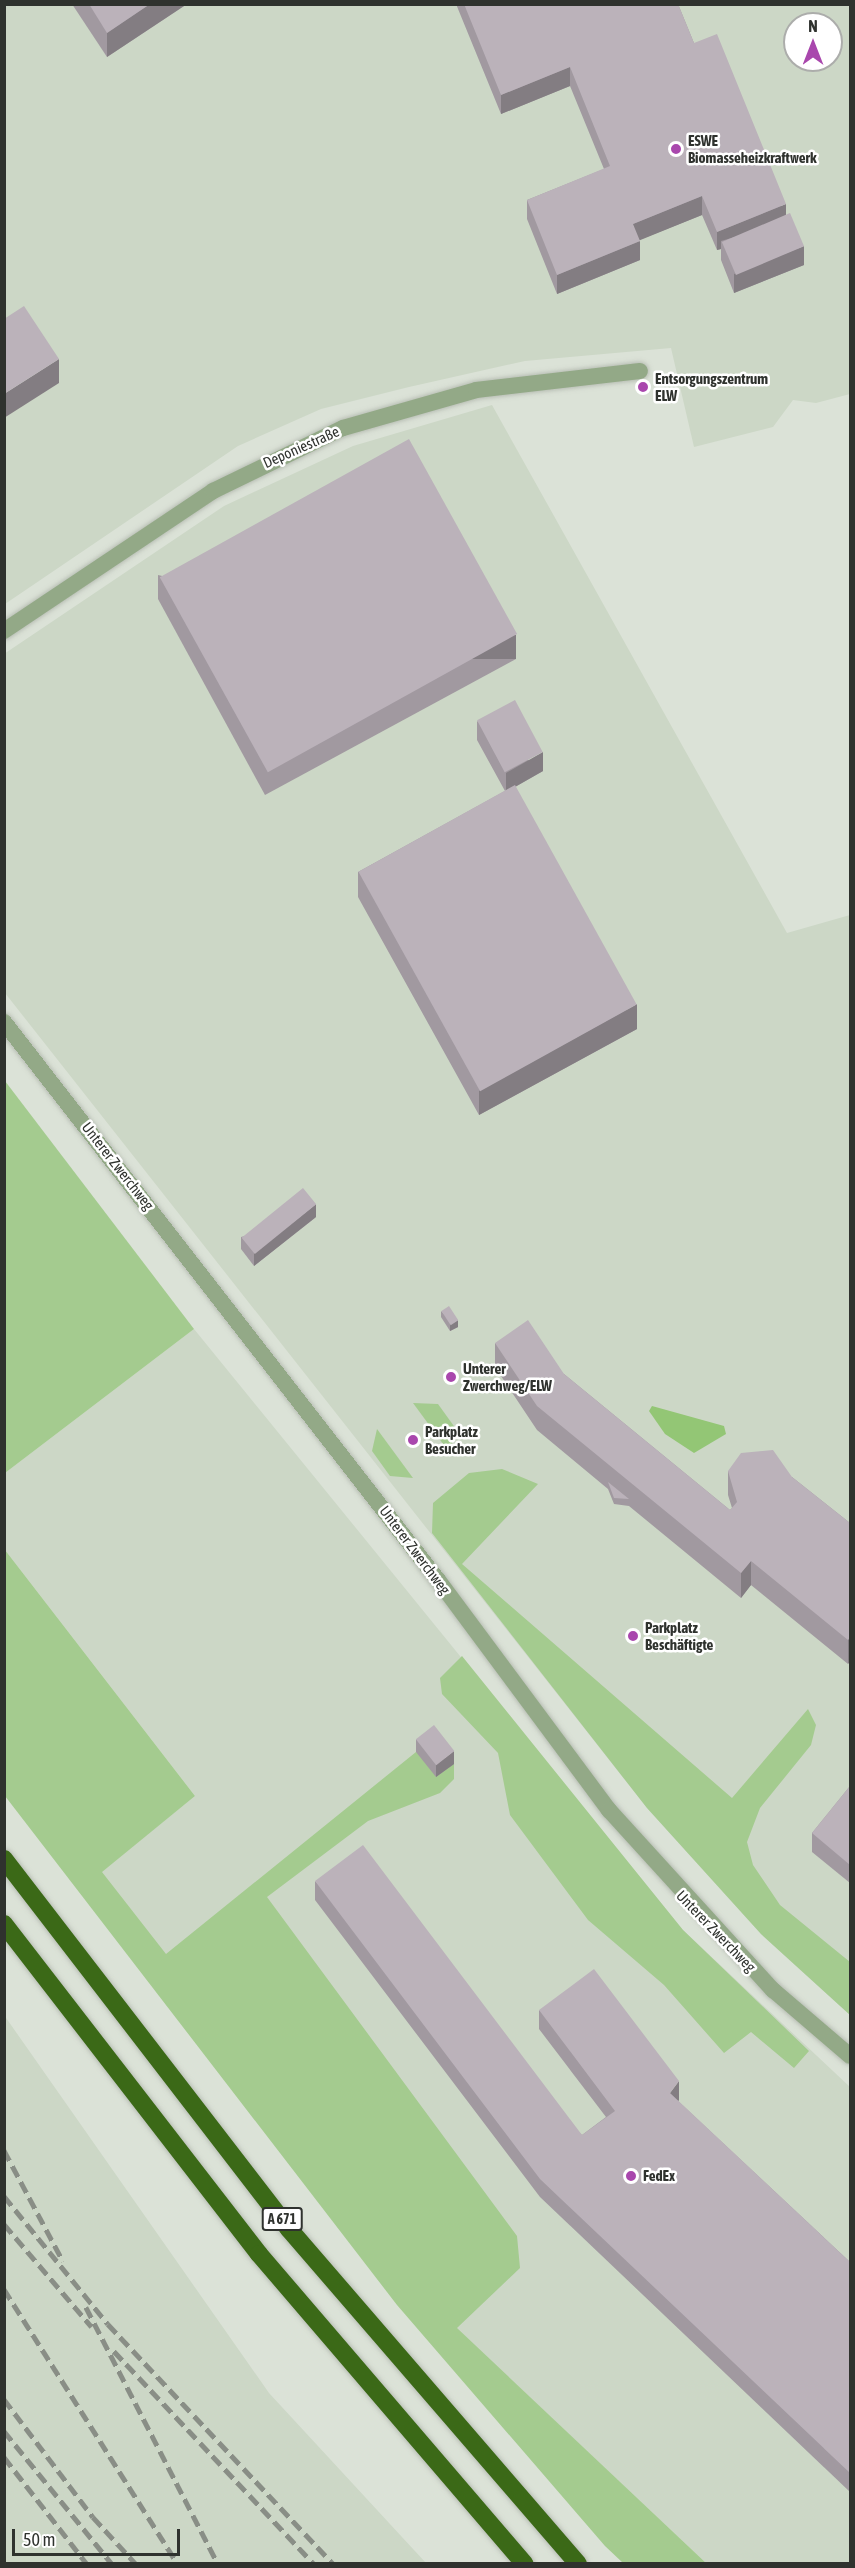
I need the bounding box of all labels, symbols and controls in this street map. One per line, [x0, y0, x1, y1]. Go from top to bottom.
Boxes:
north arrow [783, 12, 843, 72]
text: N [808, 17, 818, 35]
place label: ESWE Biomasseheizkraftwerk [688, 131, 817, 166]
marker: ESWE Biomasseheizkraftwerk [669, 142, 683, 156]
place label: Entsorgungszentrum ELW [655, 369, 768, 404]
marker: Entsorgungszentrum ELW [636, 380, 650, 394]
street label: Deponiestraße [260, 422, 342, 472]
street label: Unterer Zwerchweg [78, 1118, 158, 1214]
place label: Unterer Zwerchweg/ELW [463, 1359, 552, 1394]
marker: Unterer Zwerchweg/ELW [444, 1370, 458, 1384]
place label: Parkplatz Besucher [425, 1422, 478, 1457]
marker: Parkplatz Besucher [406, 1433, 420, 1447]
street label: Unterer Zwerchweg [376, 1502, 454, 1598]
place label: Parkplatz Beschäftigte [645, 1618, 713, 1653]
marker: Parkplatz Beschäftigte [626, 1629, 640, 1643]
street label: Unterer Zwerchweg [673, 1886, 759, 1976]
place label: FedEx [643, 2167, 675, 2185]
marker: FedEx [624, 2169, 638, 2183]
road number: A 671 [261, 2208, 303, 2230]
scale bar [15, 2517, 183, 2555]
text: 50 m [23, 2529, 55, 2550]

